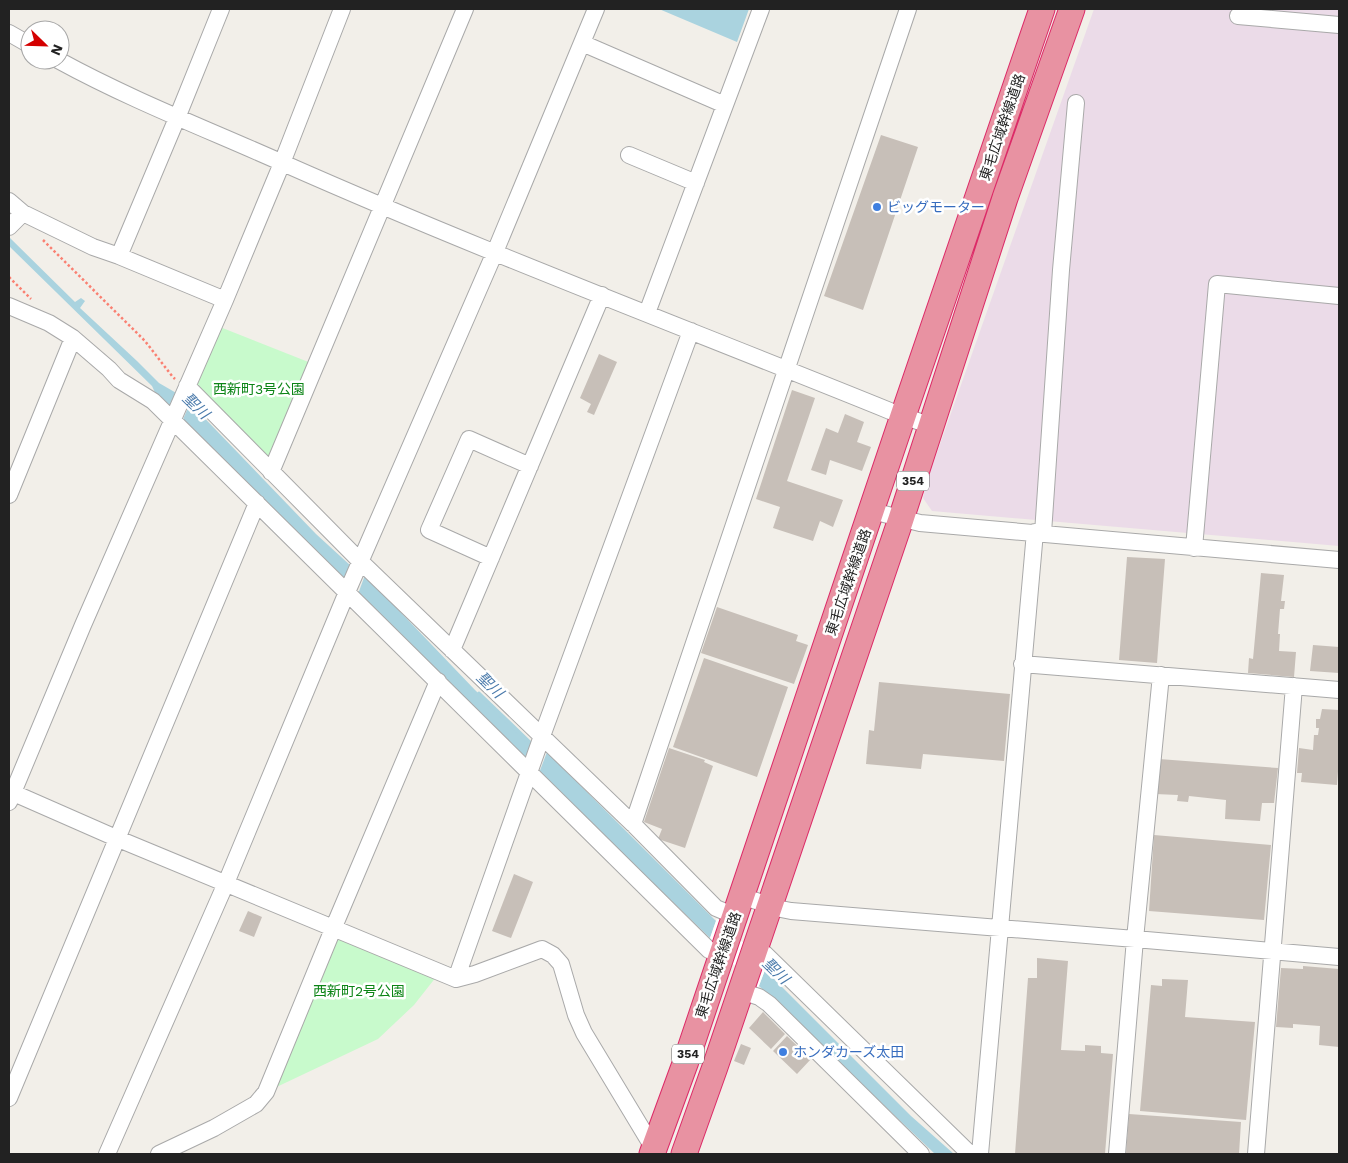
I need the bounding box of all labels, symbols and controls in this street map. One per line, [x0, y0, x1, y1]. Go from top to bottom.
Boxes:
north arrow [20, 20, 70, 70]
text: N [48, 42, 66, 58]
street label: 東毛広域幹線道路 [976, 71, 1028, 183]
place label: ビッグモーター [887, 199, 985, 215]
marker: ビッグモーター [871, 201, 883, 213]
park label: 西新町3号公園 [213, 381, 305, 397]
water label: 聖川 [179, 389, 214, 424]
road number: 354 [897, 472, 929, 491]
street label: 東毛広域幹線道路 [822, 526, 874, 638]
water label: 聖川 [473, 668, 508, 703]
street label: 東毛広域幹線道路 [692, 909, 744, 1021]
water label: 聖川 [759, 954, 794, 989]
park label: 西新町2号公園 [313, 983, 405, 999]
road number: 354 [672, 1044, 704, 1064]
place label: ホンダカーズ太田 [793, 1044, 904, 1060]
marker: ホンダカーズ太田 [777, 1046, 789, 1058]

